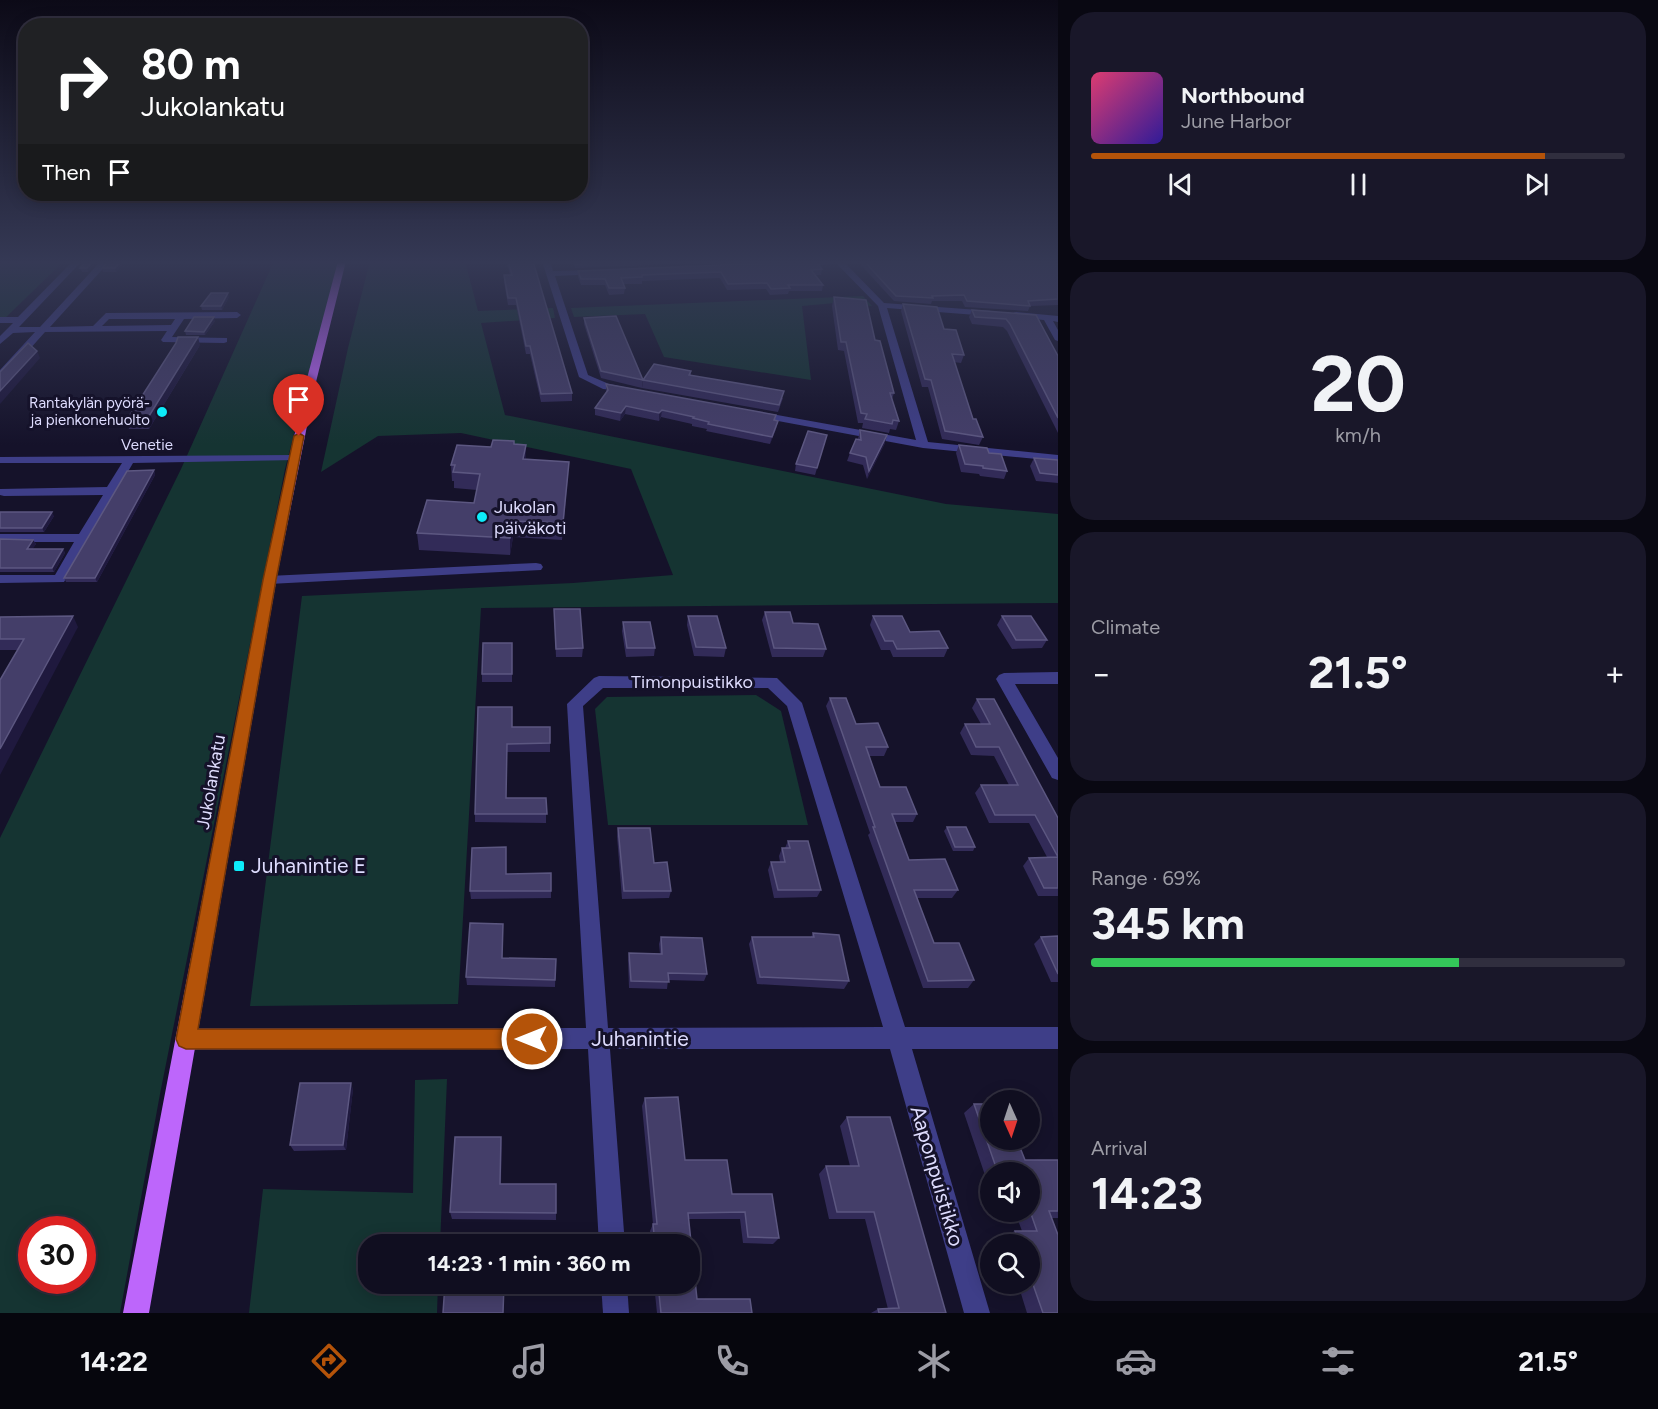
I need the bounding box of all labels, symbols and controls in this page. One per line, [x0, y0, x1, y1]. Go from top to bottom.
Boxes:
text: 80 m [141, 39, 241, 90]
icon: right [42, 42, 120, 120]
text: Northbound [1181, 82, 1305, 109]
text: Jukolankatu [141, 90, 285, 123]
text: June Harbor [1181, 109, 1292, 133]
icon: arrive [103, 156, 136, 189]
text: Then [42, 159, 91, 186]
icon: previous [1164, 168, 1197, 201]
icon: pause [1342, 168, 1375, 201]
icon: next [1520, 168, 1553, 201]
text: 20 [1310, 337, 1406, 431]
pin [273, 374, 324, 436]
icon: arrive [282, 383, 315, 416]
place label: Rantakylän pyörä- ja pienkonehuolto [29, 394, 150, 429]
marker: Rantakylän pyörä- ja pienkonehuolto [155, 405, 169, 419]
text: km/h [1335, 423, 1381, 447]
street label: Venetie [121, 436, 173, 454]
place label: Jukolan päiväkoti [494, 496, 566, 539]
marker: Jukolan päiväkoti [475, 510, 489, 524]
text: Climate [1091, 615, 1160, 639]
text: 21.5° [1308, 645, 1408, 699]
text: − [1091, 654, 1112, 693]
text: + [1604, 654, 1625, 693]
street label: Timonpuistikko [631, 671, 753, 693]
street label: Jukolankatu [192, 733, 230, 831]
place label: Juhanintie E [251, 853, 366, 878]
marker: Juhanintie E [232, 859, 246, 873]
text: Range · 69% [1091, 866, 1201, 890]
text: 345 km [1091, 896, 1245, 950]
position arrow [500, 1007, 564, 1071]
street label: Juhanintie [591, 1026, 689, 1051]
north arrow [980, 1090, 1040, 1150]
map controls [980, 1090, 1040, 1294]
street label: Aaponpuistikko [905, 1103, 969, 1249]
text: Arrival [1091, 1136, 1147, 1160]
button: sound [980, 1162, 1040, 1222]
text: 14:23 [1091, 1166, 1203, 1220]
speed limit sign: 30 [18, 1216, 96, 1294]
button: search [980, 1234, 1040, 1294]
text: 14:23 · 1 min · 360 m [428, 1250, 630, 1277]
icon: directions [308, 1340, 350, 1382]
icon: music [509, 1340, 551, 1382]
icon: phone [711, 1340, 753, 1382]
icon: climate [913, 1340, 955, 1382]
icon: car [1115, 1340, 1157, 1382]
icon: filters [1317, 1340, 1359, 1382]
text: 14:22 [80, 1345, 148, 1378]
text: 21.5° [1518, 1345, 1578, 1378]

